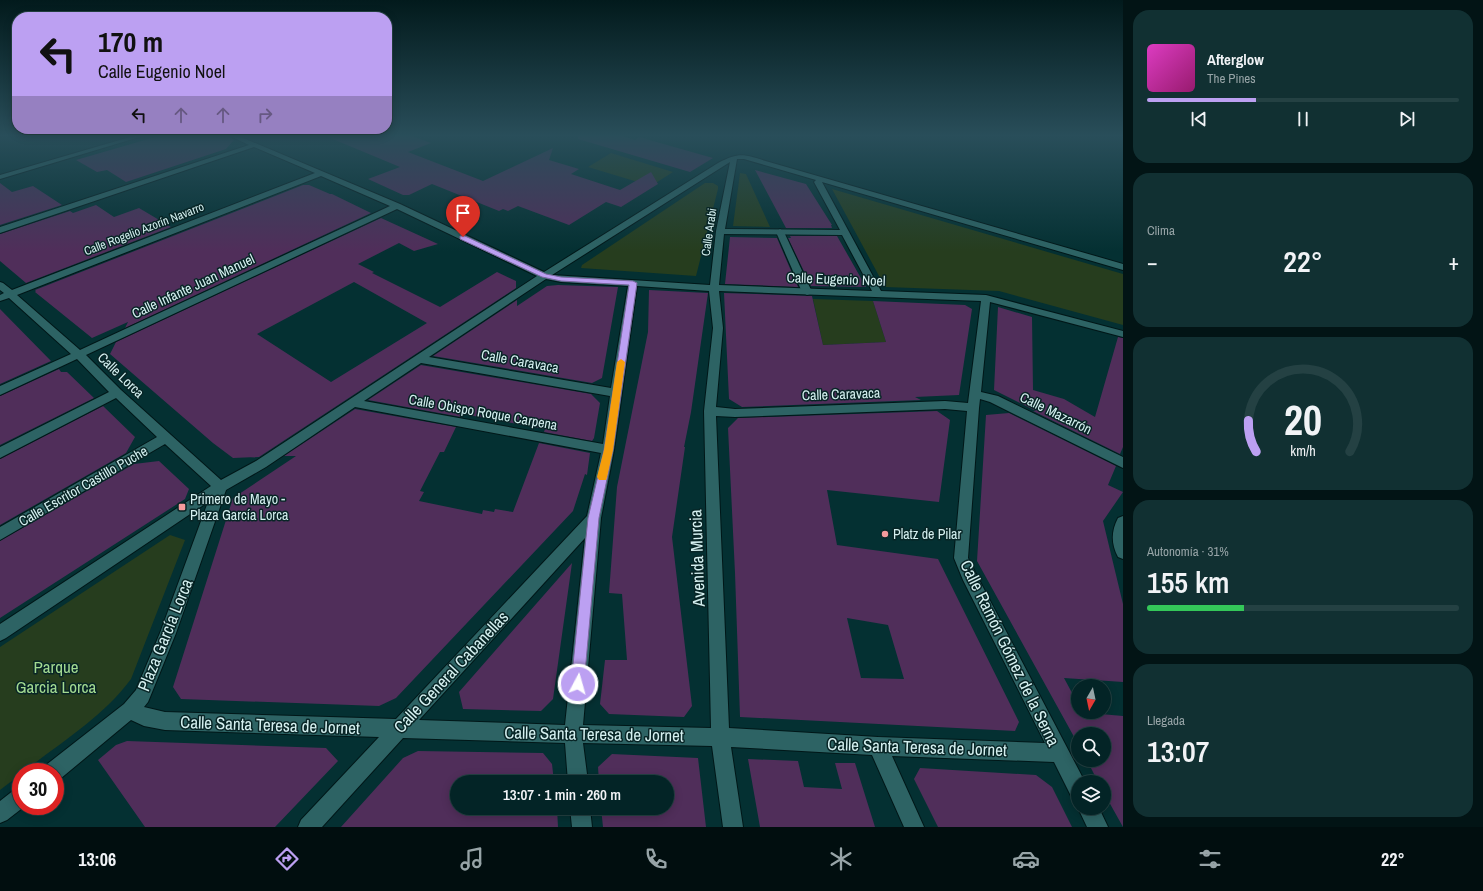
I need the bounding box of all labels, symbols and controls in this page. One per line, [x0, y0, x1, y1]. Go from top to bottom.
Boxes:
text: 170 m [98, 23, 163, 61]
icon: left [32, 28, 84, 80]
text: Afterglow [1207, 49, 1264, 70]
text: Calle Eugenio Noel [98, 59, 225, 84]
text: The Pines [1207, 70, 1256, 87]
icon: left [128, 104, 150, 126]
icon: ahead [170, 104, 192, 126]
icon: ahead [212, 104, 234, 126]
icon: right [254, 104, 276, 126]
icon: previous [1188, 108, 1210, 130]
icon: pause [1292, 108, 1314, 130]
icon: next [1396, 108, 1418, 130]
pin [446, 196, 480, 237]
street label: Calle Rogelio Azorín Navarro [82, 199, 206, 259]
icon: arrive [452, 202, 474, 224]
street label: Calle Arabi [698, 207, 720, 257]
text: Clima [1147, 222, 1175, 239]
text: 22° [1283, 241, 1323, 281]
text: − [1147, 247, 1158, 277]
text: + [1448, 247, 1459, 277]
street label: Calle Infante Juan Manuel [129, 250, 257, 322]
street label: Calle Eugenio Noel [786, 268, 886, 290]
street label: Calle Caravaca [480, 345, 561, 377]
street label: Calle Lorca [94, 348, 149, 402]
street label: Calle Caravaca [801, 384, 881, 404]
street label: Calle Mazarrón [1017, 388, 1095, 438]
street label: Calle Obispo Roque Carpena [407, 390, 559, 434]
text: 20 [1284, 391, 1322, 447]
text: km/h [1290, 440, 1316, 459]
street label: Calle Escritor Castillo Puche [15, 442, 151, 530]
place label: Primero de Mayo - Plaza García Lorca [190, 490, 289, 524]
marker: Primero de Mayo - Plaza García Lorca [177, 502, 187, 512]
street label: Avenida Murcia [683, 509, 710, 608]
place label: Platz de Pilar [893, 525, 961, 543]
marker: Platz de Pilar [880, 529, 890, 539]
text: Autonomía · 31% [1147, 543, 1229, 560]
street label: Calle Ramón Gómez de la Serna [955, 556, 1066, 750]
text: 155 km [1147, 562, 1229, 602]
street label: Plaza García Lorca [132, 575, 198, 694]
street label: Calle General Cabanellas [388, 606, 513, 738]
park label: Parque Garcia Lorca [16, 655, 97, 698]
position arrow [557, 663, 599, 705]
north arrow [1071, 679, 1111, 719]
map controls [1071, 679, 1111, 815]
street label: Calle Santa Teresa de Jornet [180, 710, 360, 739]
text: Llegada [1147, 712, 1185, 729]
street label: Calle Santa Teresa de Jornet [504, 720, 684, 747]
button: search [1071, 727, 1111, 767]
text: 13:07 [1147, 731, 1209, 771]
street label: Calle Santa Teresa de Jornet [827, 732, 1007, 761]
speed limit sign: 30 [12, 763, 64, 815]
button: layers [1071, 775, 1111, 815]
text: 13:07 · 1 min · 260 m [503, 784, 621, 805]
icon: directions [273, 845, 301, 873]
icon: music [458, 845, 486, 873]
icon: phone [642, 845, 670, 873]
icon: climate [827, 845, 855, 873]
icon: car [1012, 845, 1040, 873]
icon: filters [1196, 845, 1224, 873]
text: 13:06 [78, 847, 116, 872]
text: 22° [1381, 847, 1405, 872]

